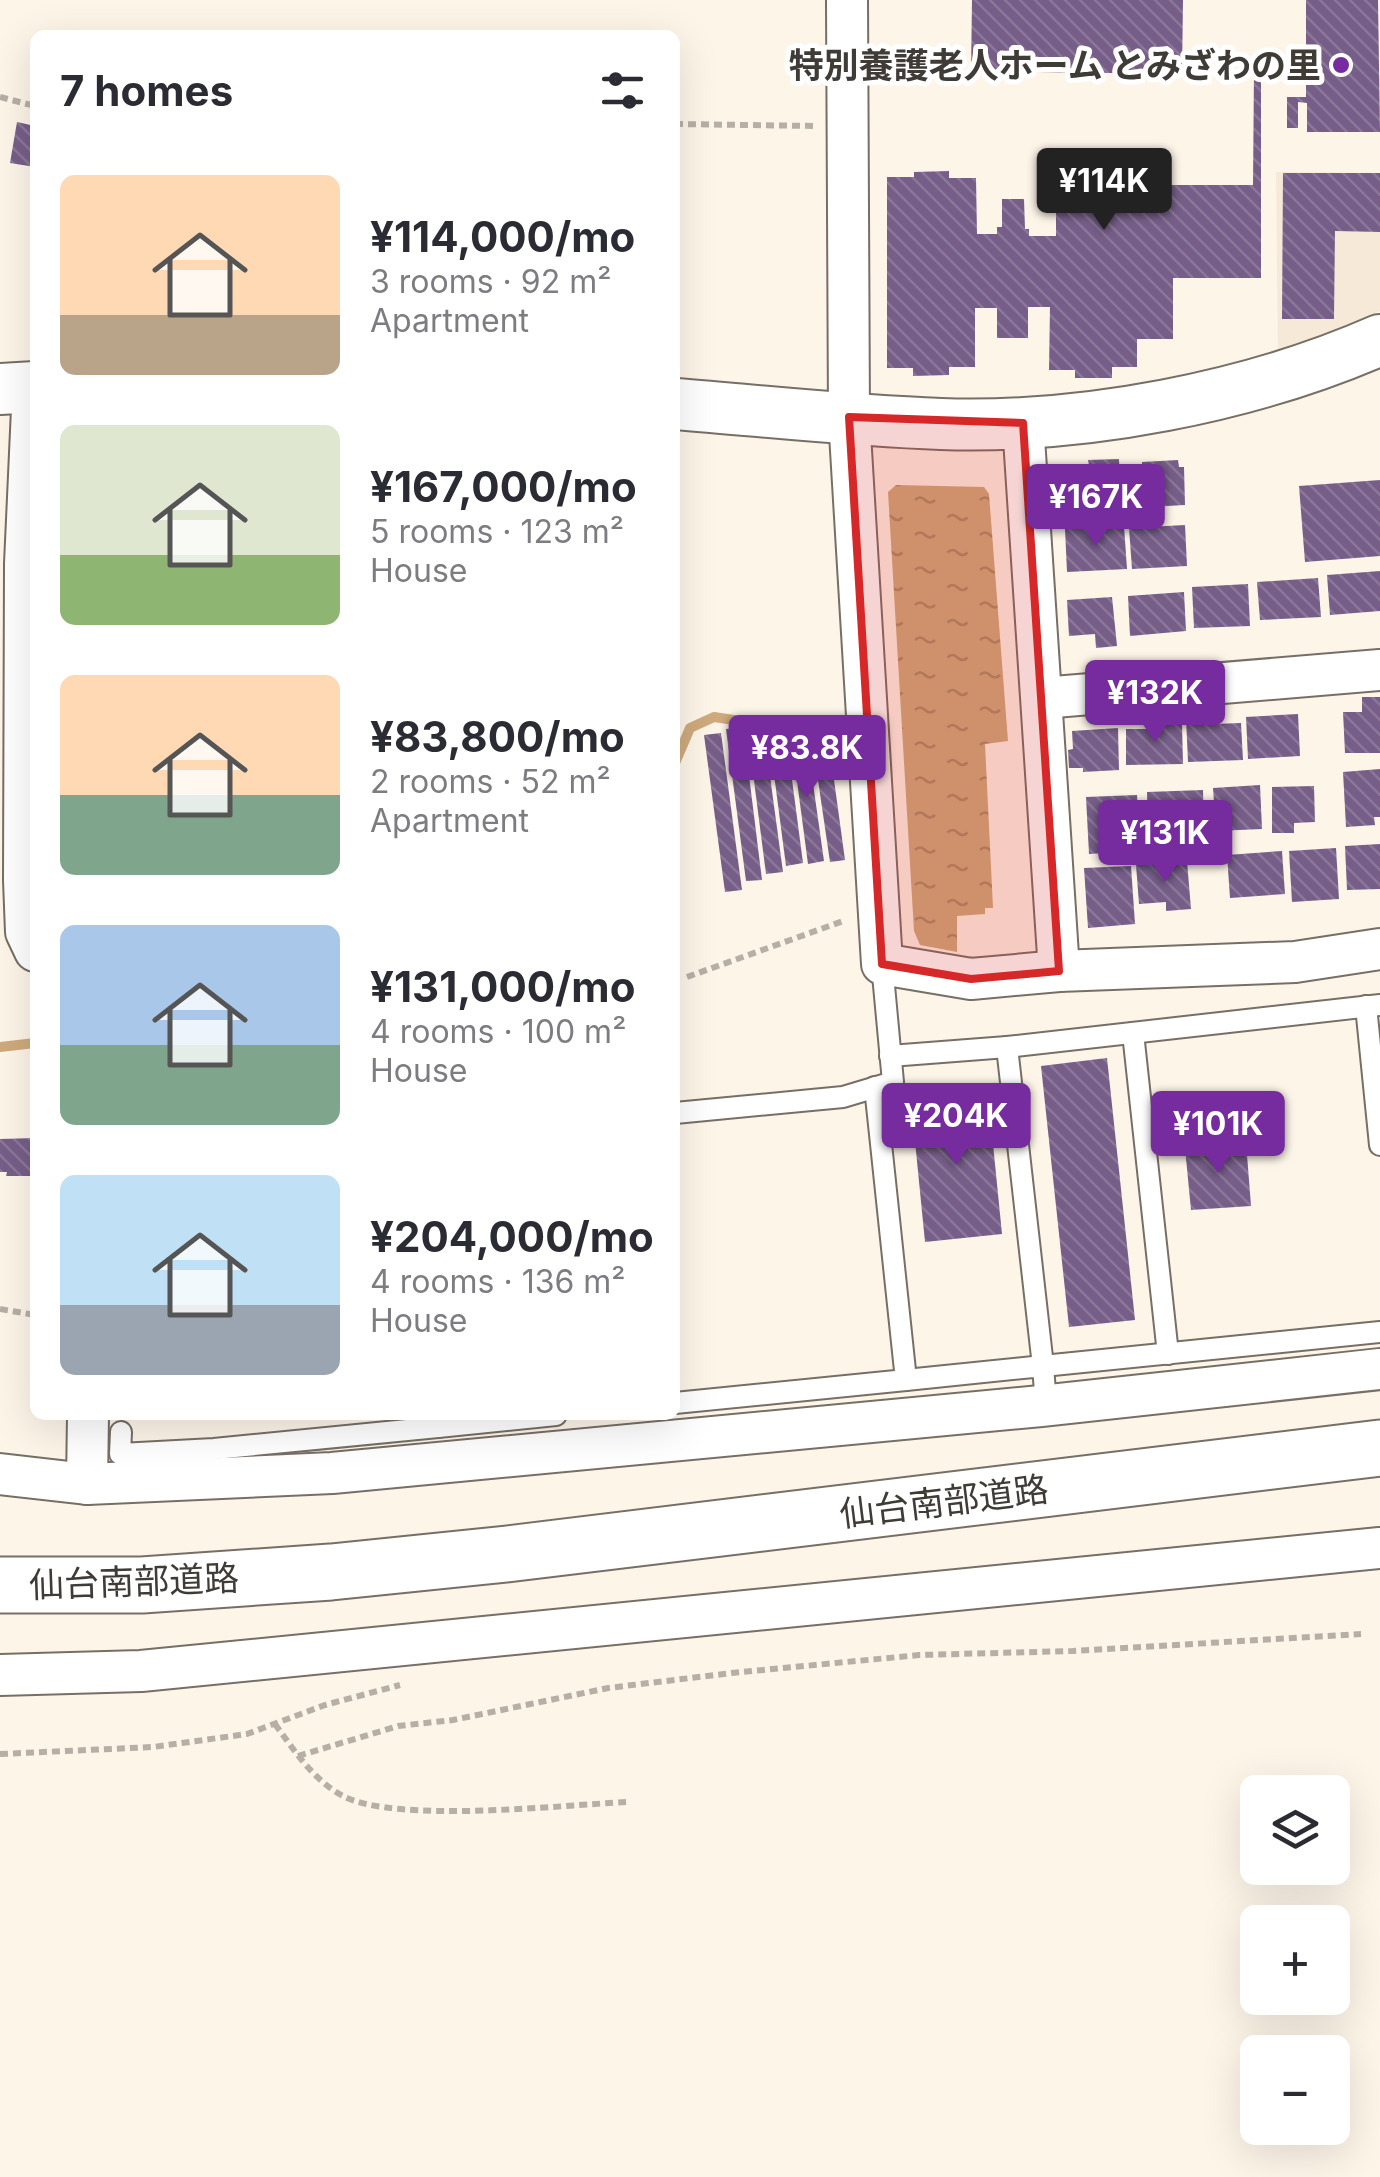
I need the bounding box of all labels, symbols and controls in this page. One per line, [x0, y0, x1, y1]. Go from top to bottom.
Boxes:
place label: 特別養護老人ホーム とみざわの里 [789, 44, 1321, 86]
marker: 特別養護老人ホーム とみざわの里 [1330, 54, 1352, 76]
icon: filters [595, 63, 650, 118]
text: 7 homes [60, 65, 233, 116]
pin: ¥114K [1034, 148, 1174, 233]
text: ¥114K [1059, 161, 1149, 200]
text: ¥114,000/mo [370, 211, 635, 262]
icon: home [140, 215, 260, 335]
text: 3 rooms · 92 m² [370, 262, 611, 301]
text: Apartment [370, 301, 529, 340]
text: ¥167,000/mo [370, 461, 637, 512]
pin: ¥167K [1026, 464, 1166, 549]
icon: home [140, 465, 260, 585]
text: ¥167K [1049, 477, 1143, 516]
text: 5 rooms · 123 m² [370, 512, 624, 551]
text: House [370, 551, 467, 590]
pin: ¥132K [1085, 660, 1225, 745]
text: ¥132K [1107, 673, 1203, 712]
text: ¥83,800/mo [370, 711, 625, 762]
icon: home [140, 715, 260, 835]
pin: ¥83.8K [726, 715, 888, 800]
text: ¥83.8K [751, 728, 863, 767]
text: 2 rooms · 52 m² [370, 762, 611, 801]
pin: ¥131K [1095, 800, 1235, 885]
text: Apartment [370, 801, 529, 840]
text: ¥131K [1120, 813, 1210, 852]
text: ¥131,000/mo [370, 961, 635, 1012]
icon: home [140, 965, 260, 1085]
text: 4 rooms · 100 m² [370, 1012, 626, 1051]
text: House [370, 1051, 467, 1090]
pin: ¥204K [886, 1083, 1026, 1168]
pin: ¥101K [1148, 1091, 1288, 1176]
text: ¥204K [904, 1096, 1008, 1135]
text: ¥101K [1173, 1104, 1263, 1143]
text: ¥204,000/mo [370, 1211, 654, 1262]
icon: home [140, 1215, 260, 1335]
text: 4 rooms · 136 m² [370, 1262, 626, 1301]
text: House [370, 1301, 467, 1340]
street label: 仙台南部道路 [837, 1467, 1051, 1535]
street label: 仙台南部道路 [28, 1556, 240, 1606]
map controls [1240, 1775, 1350, 2145]
button: layers [1240, 1775, 1350, 1885]
button: + [1240, 1905, 1350, 2015]
button: − [1240, 2035, 1350, 2145]

